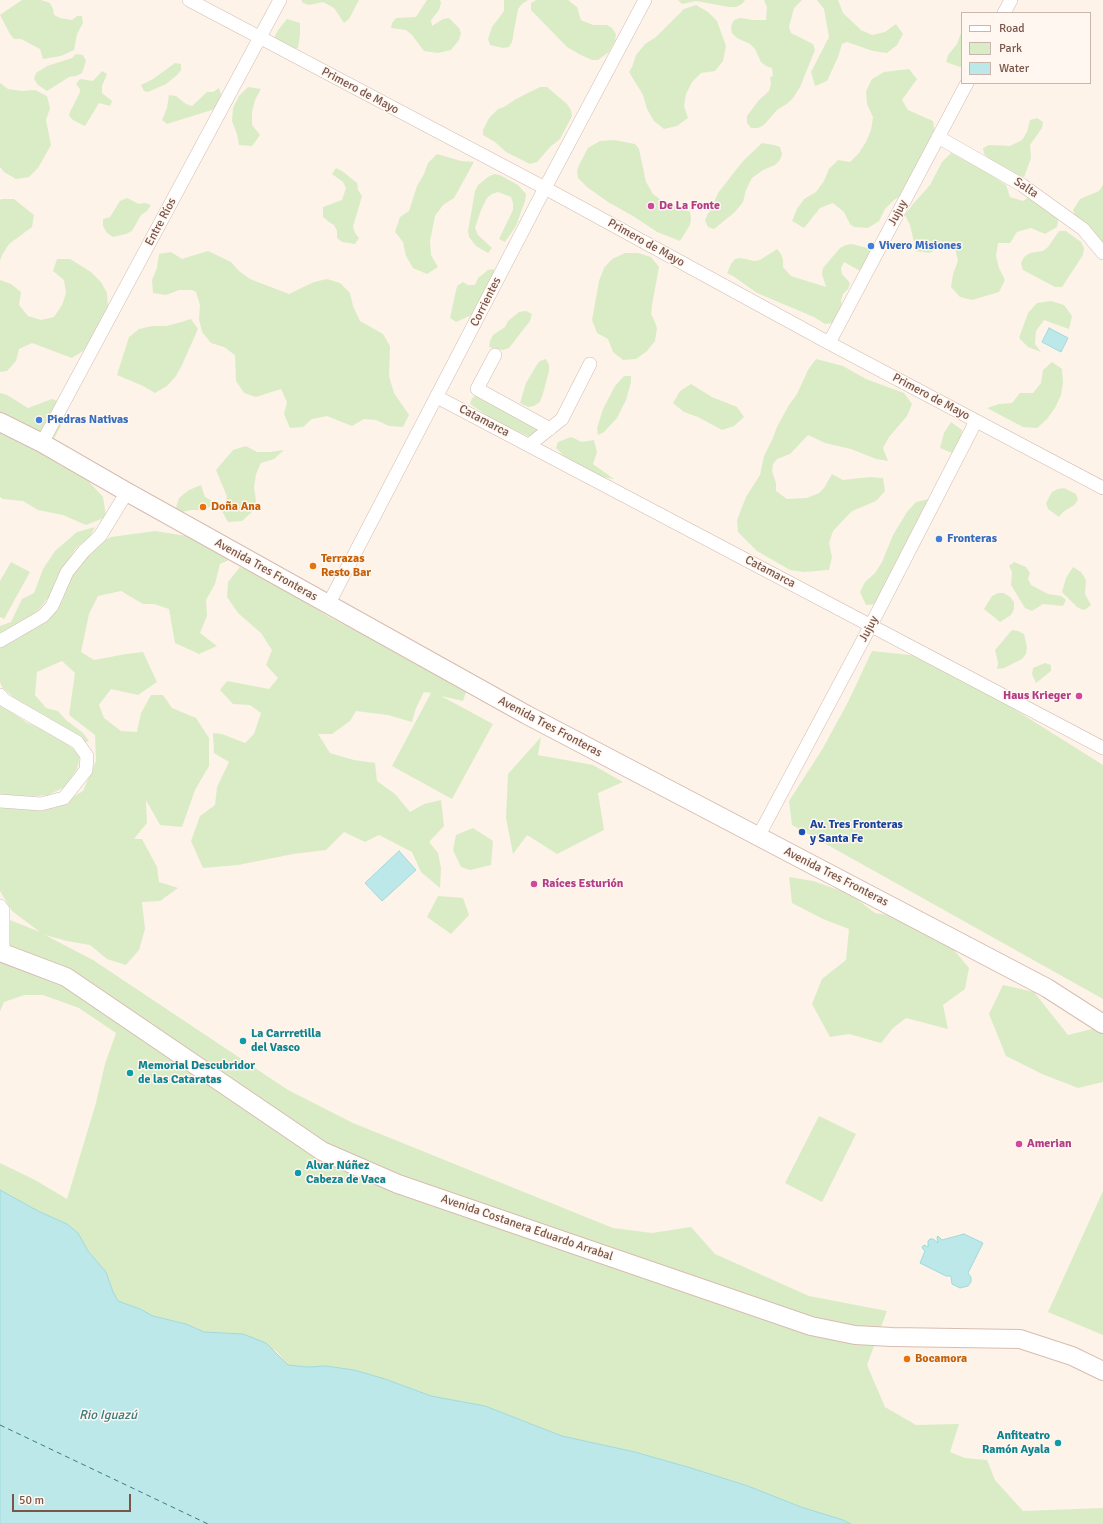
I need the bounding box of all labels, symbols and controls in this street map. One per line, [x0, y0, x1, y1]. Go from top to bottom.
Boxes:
legend [961, 12, 1091, 84]
text: Road [999, 21, 1025, 36]
text: Park [999, 41, 1022, 56]
text: Water [999, 61, 1029, 76]
street label: Primero de Mayo [319, 65, 401, 117]
street label: Salta [1011, 175, 1041, 201]
street label: Entre Ríos [142, 196, 180, 248]
street label: Jujuy [885, 198, 911, 228]
place label: De La Fonte [659, 199, 720, 213]
marker: De La Fonte [646, 201, 656, 211]
street label: Primero de Mayo [605, 216, 687, 270]
place label: Vivero Misiones [879, 239, 961, 253]
marker: Vivero Misiones [866, 241, 876, 251]
street label: Corrientes [467, 275, 505, 329]
street label: Primero de Mayo [890, 371, 972, 423]
street label: Catamarca [456, 402, 512, 440]
place label: Piedras Nativas [47, 413, 128, 427]
marker: Piedras Nativas [34, 415, 44, 425]
place label: Doña Ana [211, 500, 261, 514]
marker: Doña Ana [198, 502, 208, 512]
place label: Fronteras [947, 532, 997, 546]
marker: Fronteras [934, 534, 944, 544]
street label: Avenida Tres Fronteras [212, 536, 320, 604]
place label: Terrazas Resto Bar [321, 552, 371, 580]
street label: Catamarca [742, 553, 798, 591]
marker: Terrazas Resto Bar [308, 561, 318, 571]
street label: Jujuy [856, 614, 882, 644]
place label: Haus Krieger [1003, 689, 1071, 703]
marker: Haus Krieger [1074, 691, 1084, 701]
street label: Avenida Tres Fronteras [496, 694, 604, 760]
place label: Av. Tres Fronteras y Santa Fe [810, 818, 903, 846]
marker: Av. Tres Fronteras y Santa Fe [797, 827, 807, 837]
street label: Avenida Tres Fronteras [781, 844, 891, 910]
place label: Raíces Esturión [542, 877, 623, 891]
marker: Raíces Esturión [529, 879, 539, 889]
place label: La Carrretilla del Vasco [251, 1027, 321, 1055]
marker: La Carrretilla del Vasco [238, 1036, 248, 1046]
place label: Memorial Descubridor de las Cataratas [138, 1059, 255, 1087]
marker: Memorial Descubridor de las Cataratas [125, 1068, 135, 1078]
place label: Amerian [1027, 1137, 1072, 1151]
marker: Amerian [1014, 1139, 1024, 1149]
place label: Alvar Núñez Cabeza de Vaca [306, 1159, 386, 1187]
marker: Alvar Núñez Cabeza de Vaca [293, 1168, 303, 1178]
street label: Avenida Costanera Eduardo Arrabal [439, 1192, 615, 1264]
place label: Bocamora [915, 1352, 967, 1366]
marker: Bocamora [902, 1354, 912, 1364]
water label: Rio Iguazú [79, 1408, 137, 1424]
place label: Anfiteatro Ramón Ayala [982, 1429, 1050, 1457]
marker: Anfiteatro Ramón Ayala [1053, 1438, 1063, 1448]
scale bar [14, 1486, 133, 1512]
text: 50 m [19, 1493, 44, 1508]

